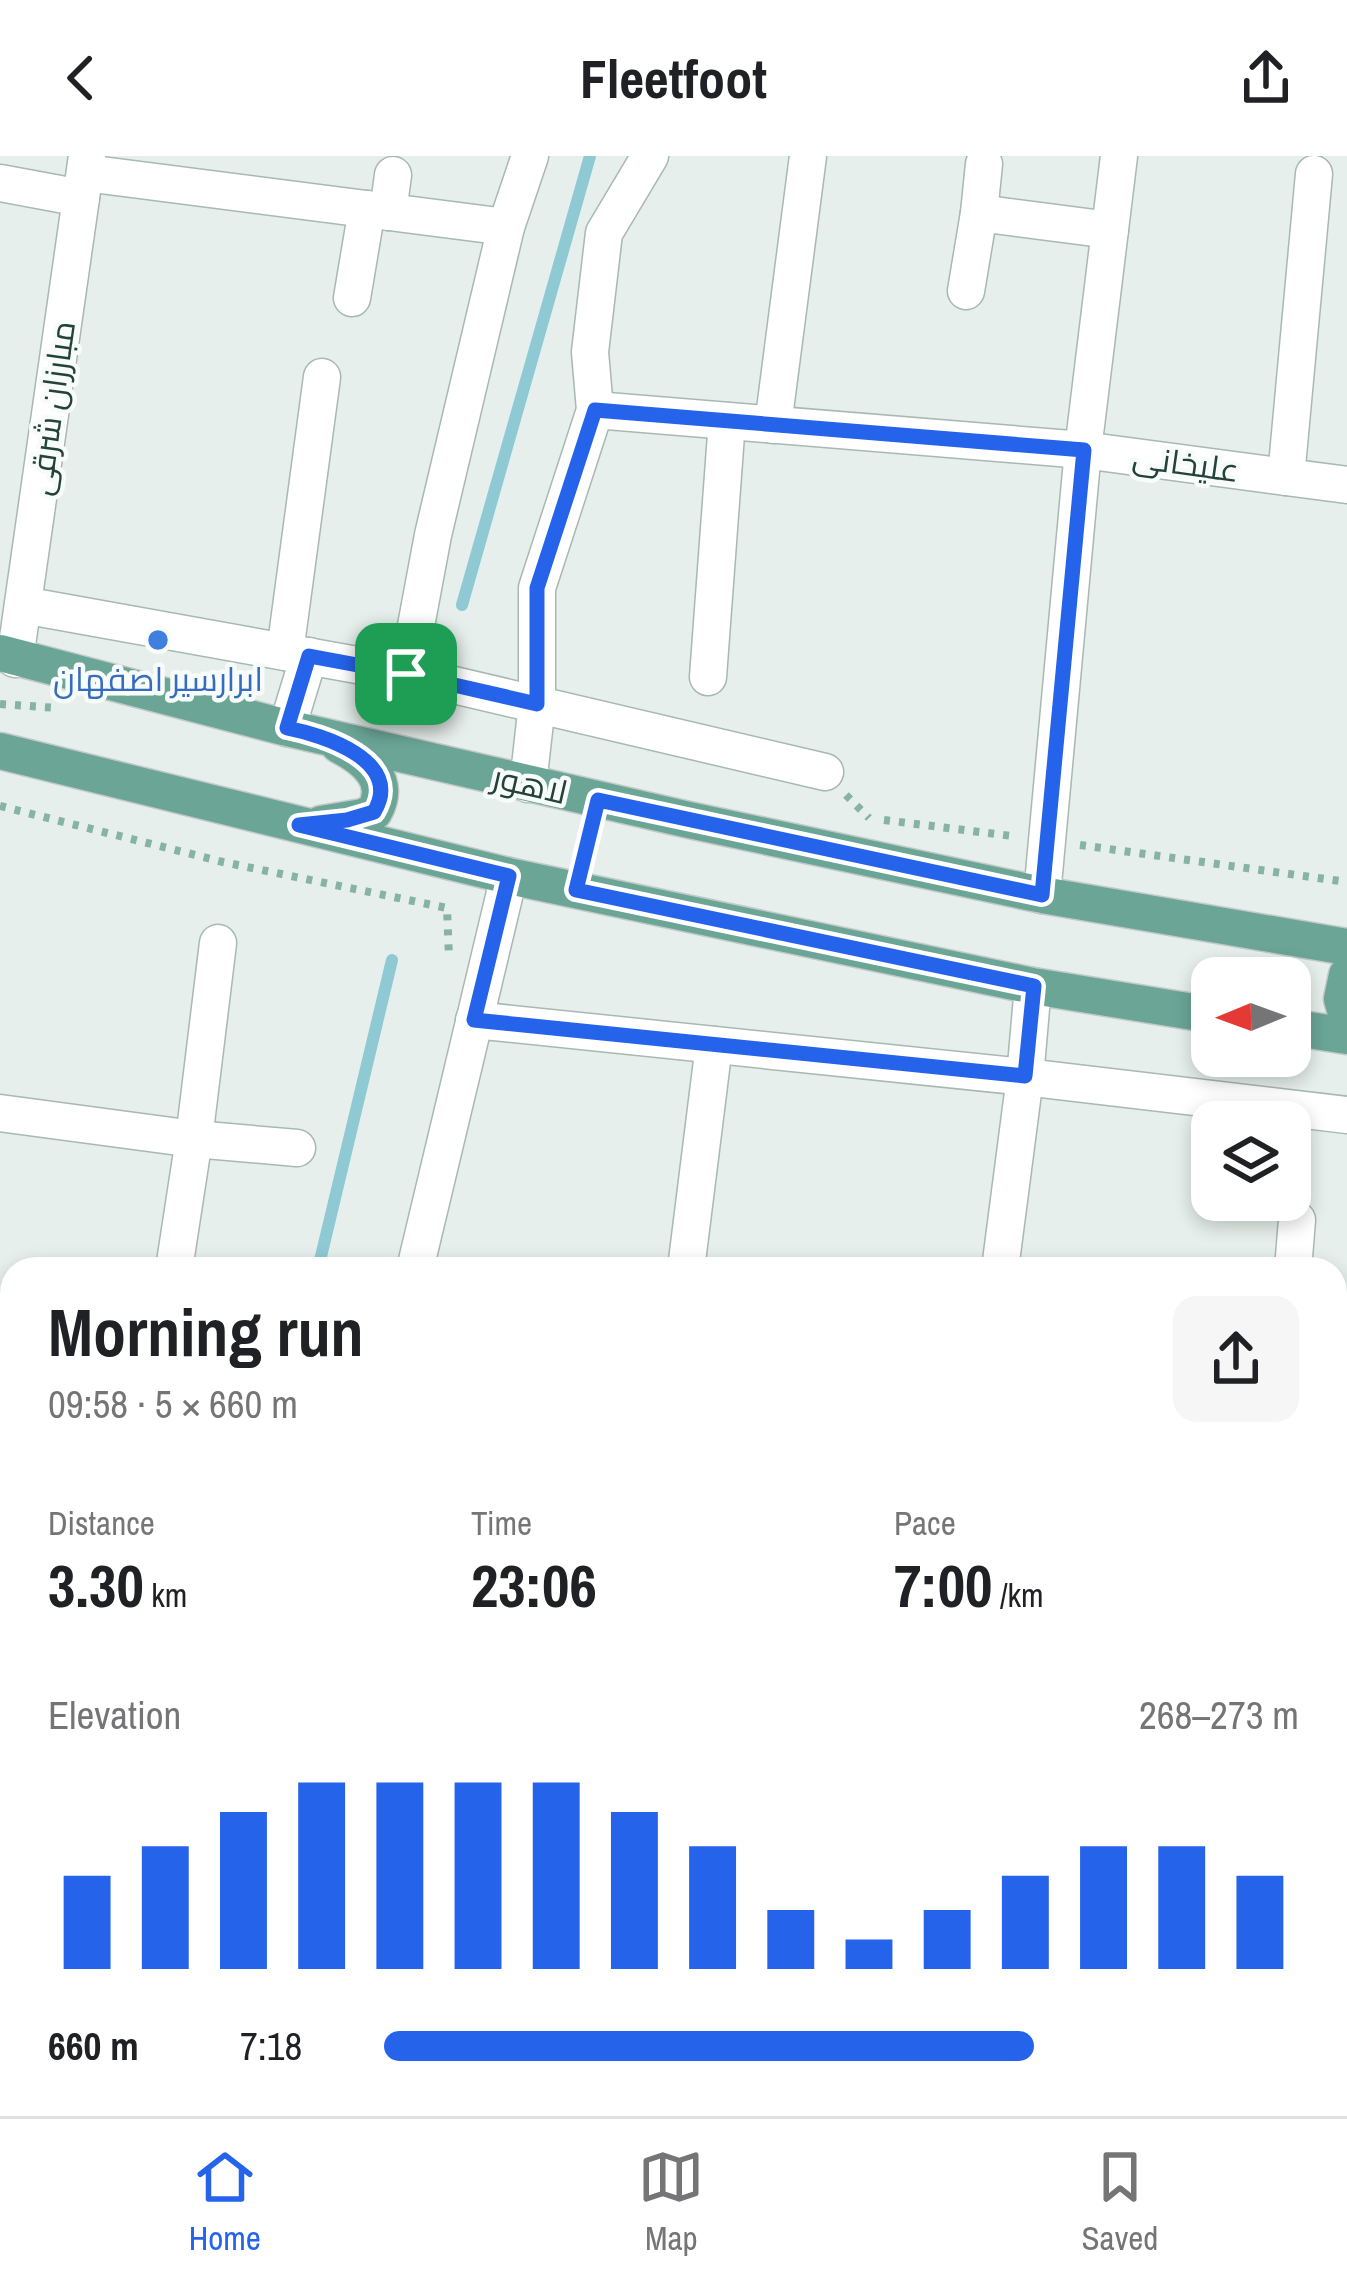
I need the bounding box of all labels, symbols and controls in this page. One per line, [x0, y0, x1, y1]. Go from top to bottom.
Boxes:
text: Fleetfoot [580, 42, 767, 115]
icon: back [48, 45, 114, 111]
icon: share [1233, 45, 1299, 111]
street label: مبارزان شرقی [17, 318, 85, 498]
street label: علیخانی [1130, 434, 1242, 492]
pin [355, 623, 457, 725]
marker: ابرارسیر اصفهان [145, 627, 171, 653]
icon: arrive [373, 641, 439, 707]
place label: ابرارسیر اصفهان [53, 657, 263, 701]
street label: لاهور [486, 754, 572, 814]
north arrow [1191, 957, 1311, 1077]
map controls [1191, 957, 1311, 1221]
button: layers [1191, 1101, 1311, 1221]
text: Morning run [48, 1288, 364, 1377]
button: share [1173, 1296, 1299, 1422]
text: 09:58 · 5 × 660 m [48, 1378, 298, 1430]
text: Distance [48, 1501, 155, 1545]
text: Time [471, 1501, 532, 1545]
text: Pace [894, 1501, 956, 1545]
text: 3.30 [48, 1545, 144, 1626]
text: 23:06 [471, 1545, 597, 1626]
text: 7:00 [894, 1545, 992, 1626]
text: km [144, 1573, 187, 1617]
text: /km [992, 1573, 1044, 1617]
text: Elevation [48, 1689, 181, 1741]
text: 268–273 m [1139, 1689, 1299, 1741]
text: 660 m [48, 2020, 139, 2072]
text: 7:18 [240, 2020, 302, 2072]
tab: Home [189, 2144, 261, 2260]
tab: Map [638, 2144, 704, 2260]
tab: Saved [1082, 2144, 1158, 2260]

